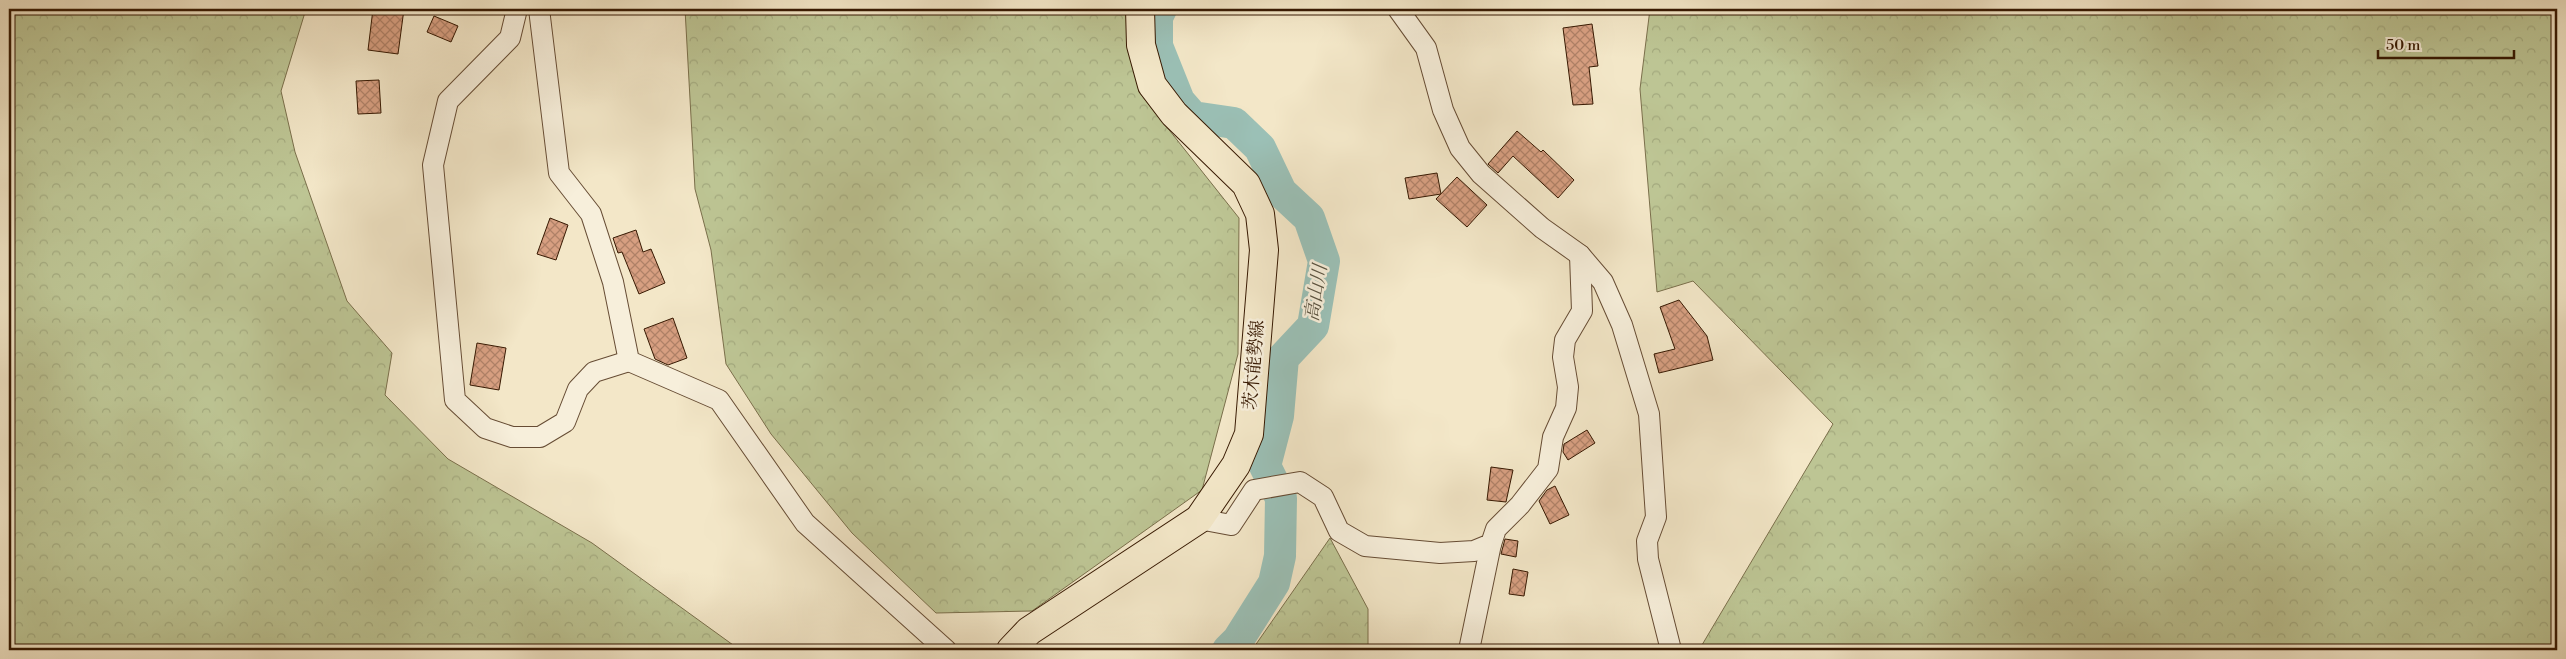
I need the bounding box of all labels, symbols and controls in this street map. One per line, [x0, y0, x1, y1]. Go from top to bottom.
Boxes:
scale bar [2378, 28, 2515, 60]
text: 50 m [2386, 36, 2420, 55]
water label: 高山川 [1300, 261, 1333, 323]
street label: 茨木能勢線 [1239, 319, 1269, 411]

